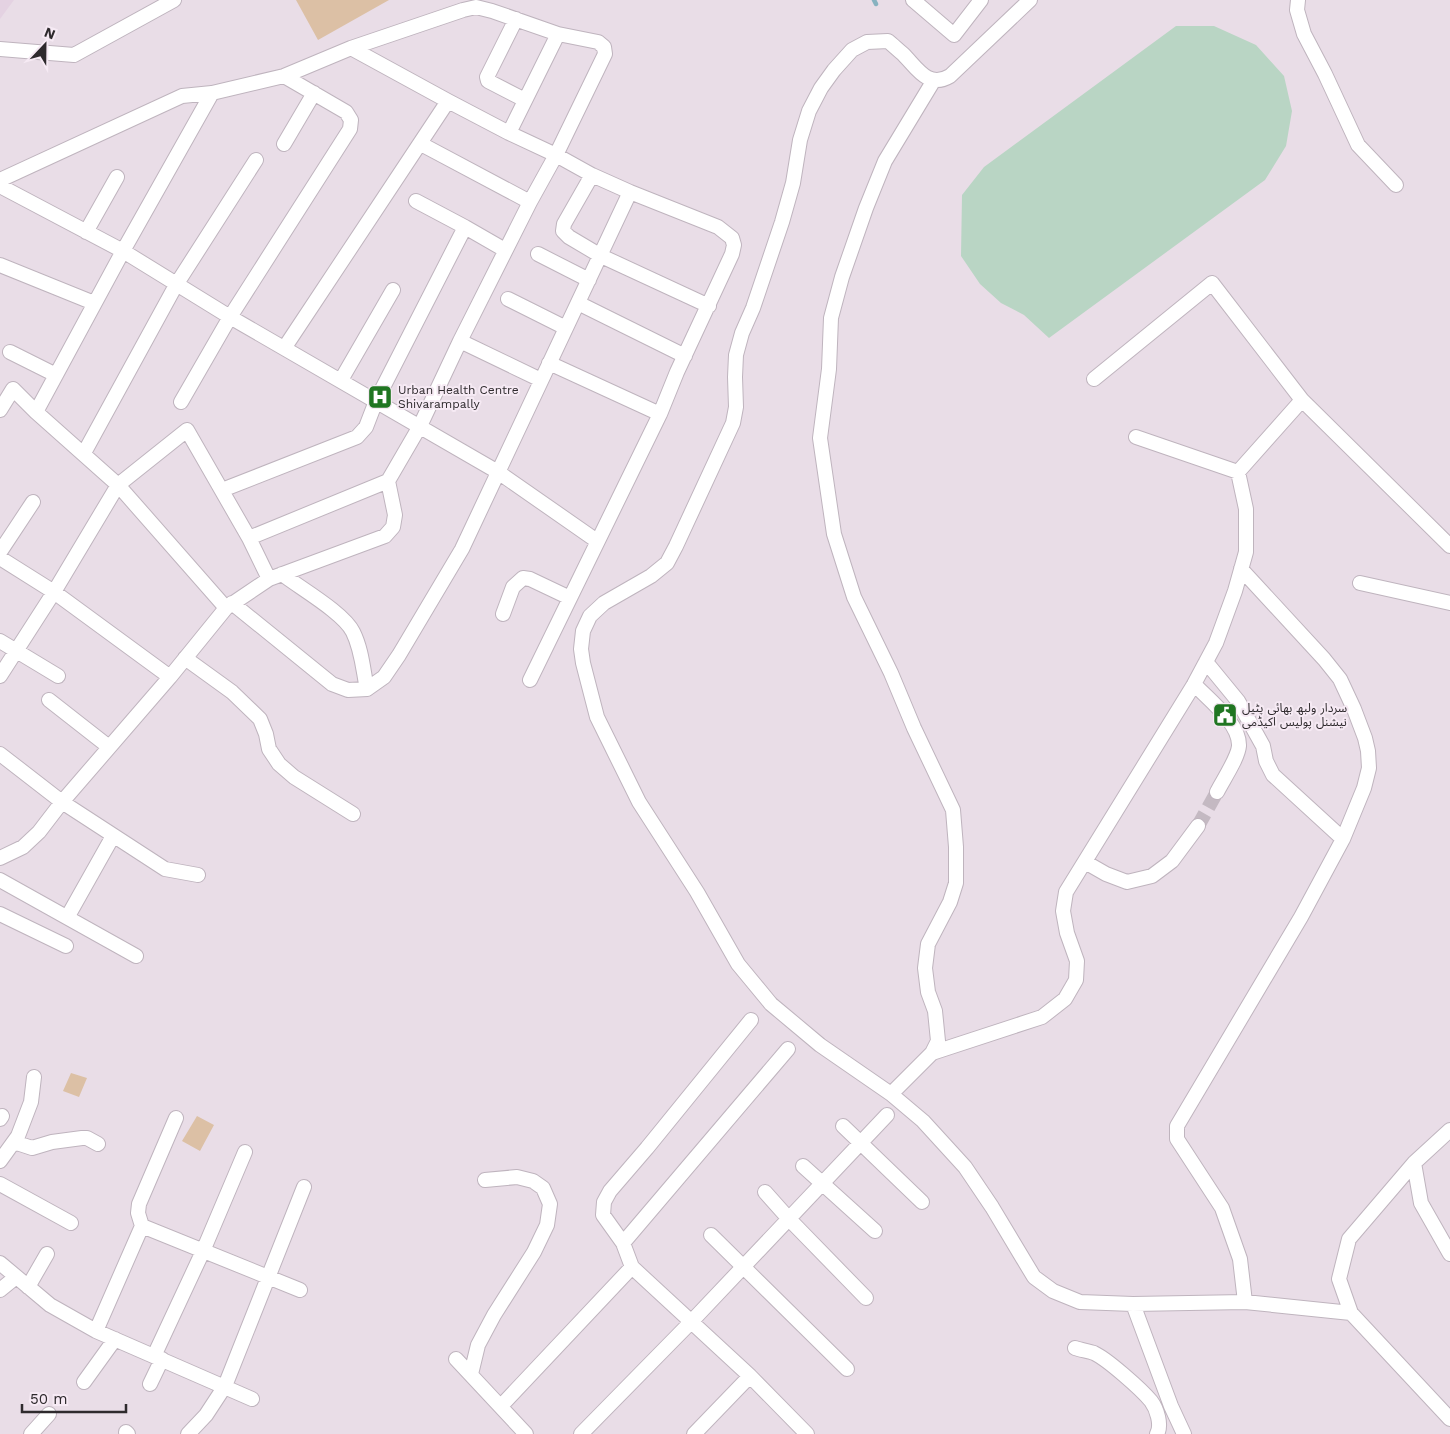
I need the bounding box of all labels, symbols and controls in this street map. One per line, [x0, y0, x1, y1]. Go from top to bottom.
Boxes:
north arrow [20, 20, 70, 70]
text: N [42, 24, 58, 42]
place label: Urban Health Centre Shivarampally [398, 383, 519, 411]
hospital icon: Urban Health Centre Shivarampally [367, 384, 393, 410]
place label: سردار ولبھ بھائی پٹیل نیشنل پولیس اکیڈمی [1242, 701, 1347, 730]
public building icon: سردار ولبھ بھائی پٹیل نیشنل پولیس اکیڈمی [1212, 702, 1238, 728]
scale bar [22, 1382, 126, 1414]
text: 50 m [30, 1390, 67, 1408]

